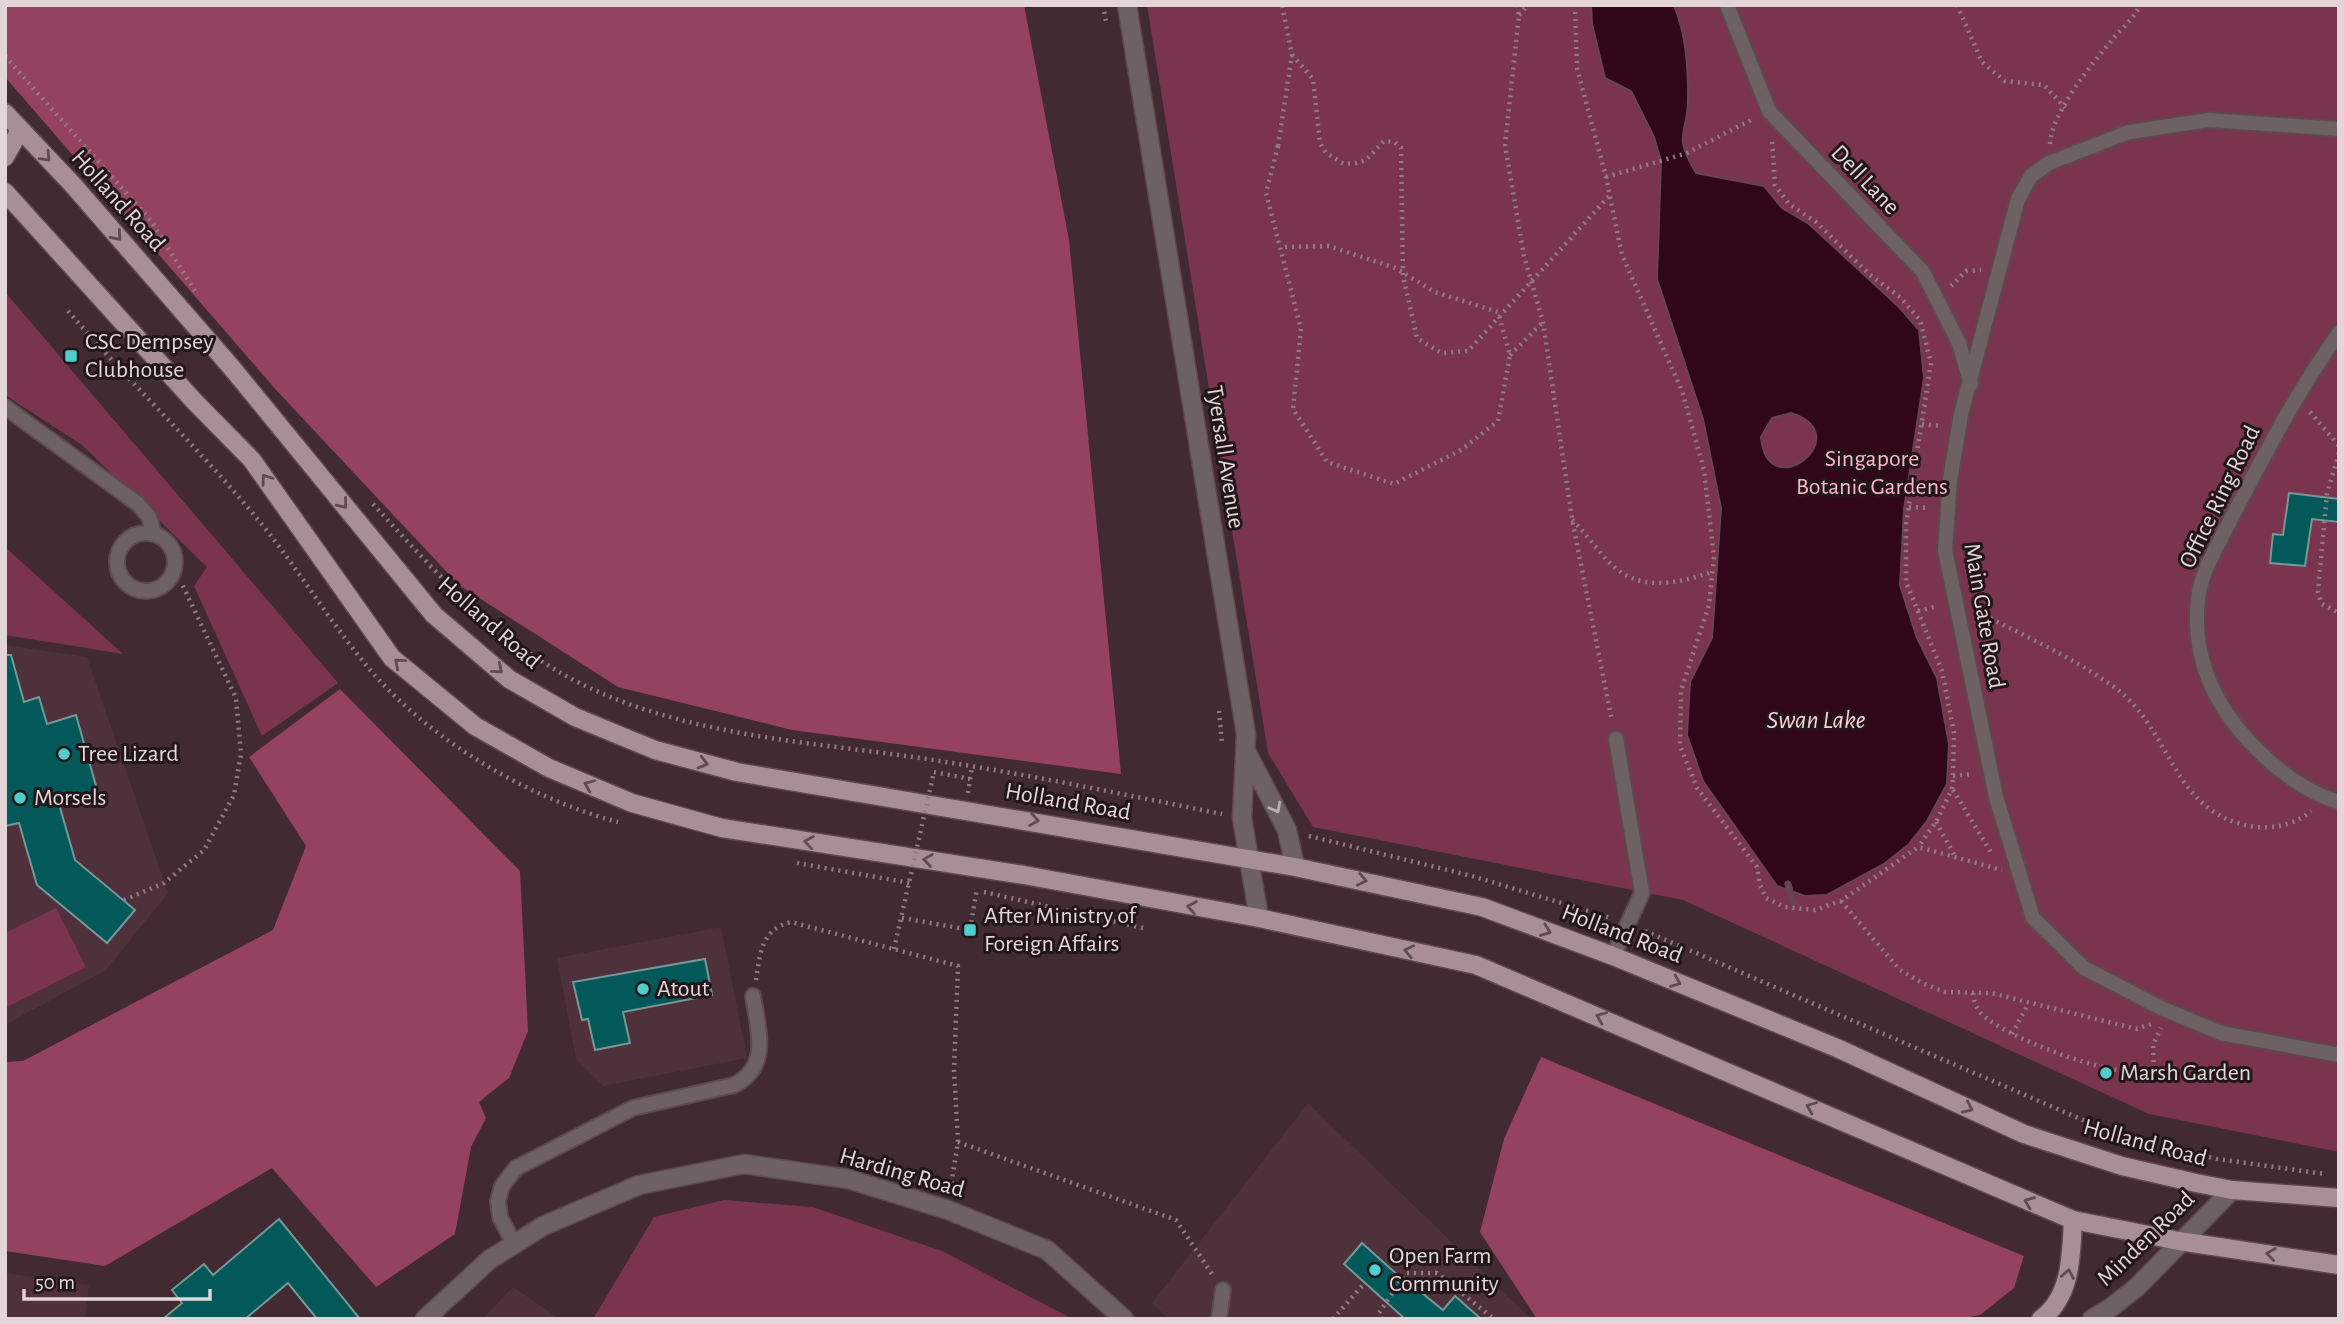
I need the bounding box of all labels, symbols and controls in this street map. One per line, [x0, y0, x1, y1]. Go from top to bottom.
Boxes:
street label: Dell Lane [1826, 140, 1904, 220]
street label: Holland Road [67, 146, 169, 256]
one-way arrow [38, 149, 51, 162]
one-way arrow [109, 228, 121, 241]
place label: CSC Dempsey Clubhouse [85, 330, 213, 382]
marker: CSC Dempsey Clubhouse [63, 348, 79, 364]
street label: Tyersall Avenue [1202, 384, 1248, 530]
street label: Office Ring Road [2175, 422, 2265, 572]
park label: Singapore Botanic Gardens [1796, 447, 1948, 499]
one-way arrow [262, 474, 274, 487]
one-way arrow [335, 495, 347, 508]
street label: Main Gate Road [1959, 541, 2009, 691]
street label: Holland Road [433, 572, 545, 674]
one-way arrow [394, 659, 407, 671]
one-way arrow [490, 661, 503, 673]
water label: Swan Lake [1766, 707, 1866, 733]
place label: Tree Lizard [78, 742, 179, 766]
marker: Tree Lizard [56, 746, 72, 762]
one-way arrow [697, 755, 709, 769]
one-way arrow [584, 779, 597, 793]
street label: Holland Road [1003, 779, 1133, 825]
place label: Morsels [34, 786, 107, 810]
marker: Morsels [12, 790, 28, 806]
one-way arrow [1268, 801, 1281, 813]
one-way arrow [1028, 812, 1040, 827]
one-way arrow [803, 835, 815, 850]
one-way arrow [922, 853, 934, 868]
one-way arrow [1356, 872, 1368, 887]
street label: Holland Road [1558, 900, 1686, 968]
one-way arrow [1186, 901, 1198, 916]
place label: After Ministry of Foreign Affairs [984, 904, 1137, 956]
marker: After Ministry of Foreign Affairs [962, 922, 978, 938]
one-way arrow [1539, 922, 1551, 936]
one-way arrow [1403, 944, 1415, 959]
one-way arrow [1670, 973, 1682, 987]
place label: Atout [657, 977, 710, 1001]
marker: Atout [635, 981, 651, 997]
one-way arrow [1596, 1012, 1608, 1026]
place label: Marsh Garden [2120, 1061, 2251, 1085]
marker: Marsh Garden [2098, 1065, 2114, 1081]
one-way arrow [1961, 1100, 1973, 1114]
one-way arrow [1805, 1101, 1817, 1115]
street label: Holland Road [2081, 1115, 2209, 1171]
street label: Harding Road [837, 1144, 967, 1202]
street label: Minden Road [2093, 1187, 2199, 1291]
one-way arrow [2023, 1197, 2035, 1211]
place label: Open Farm Community [1389, 1244, 1499, 1296]
one-way arrow [2265, 1247, 2277, 1262]
scale bar [24, 1258, 210, 1302]
marker: Open Farm Community [1367, 1262, 1383, 1278]
one-way arrow [2060, 1268, 2075, 1280]
text: 50 m [35, 1272, 75, 1293]

